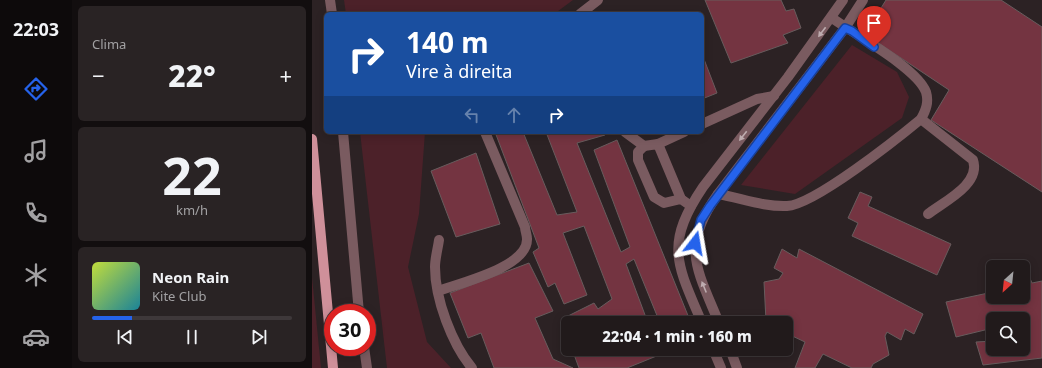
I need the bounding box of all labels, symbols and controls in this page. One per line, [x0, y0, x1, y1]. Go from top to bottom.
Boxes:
pin [857, 6, 891, 47]
icon: arrive [863, 12, 885, 34]
text: 22:03 [13, 17, 59, 41]
text: 140 m [406, 23, 489, 61]
one-way arrow [817, 27, 826, 38]
icon: right [340, 28, 392, 80]
text: Clima [92, 35, 126, 53]
text: 22° [168, 55, 216, 96]
text: Vire à direita [406, 59, 512, 83]
text: − [92, 60, 105, 90]
text: + [279, 60, 292, 90]
icon: directions [22, 75, 50, 103]
icon: left [461, 104, 483, 126]
icon: ahead [503, 104, 525, 126]
icon: right [545, 104, 567, 126]
one-way arrow [739, 130, 747, 141]
icon: music [22, 137, 50, 165]
text: 22 [162, 139, 222, 210]
icon: phone [22, 199, 50, 227]
text: km/h [176, 201, 208, 219]
position arrow [674, 222, 716, 264]
north arrow [986, 260, 1030, 304]
map controls [986, 260, 1030, 356]
icon: climate [22, 261, 50, 289]
text: Neon Rain [152, 267, 229, 287]
one-way arrow [701, 280, 707, 292]
text: Kite Club [152, 287, 206, 305]
speed limit sign: 30 [324, 304, 376, 356]
button: search [986, 312, 1030, 356]
icon: car [22, 323, 50, 351]
icon: previous [114, 326, 136, 348]
icon: pause [181, 326, 203, 348]
icon: next [248, 326, 270, 348]
text: 22:04 · 1 min · 160 m [602, 326, 752, 346]

